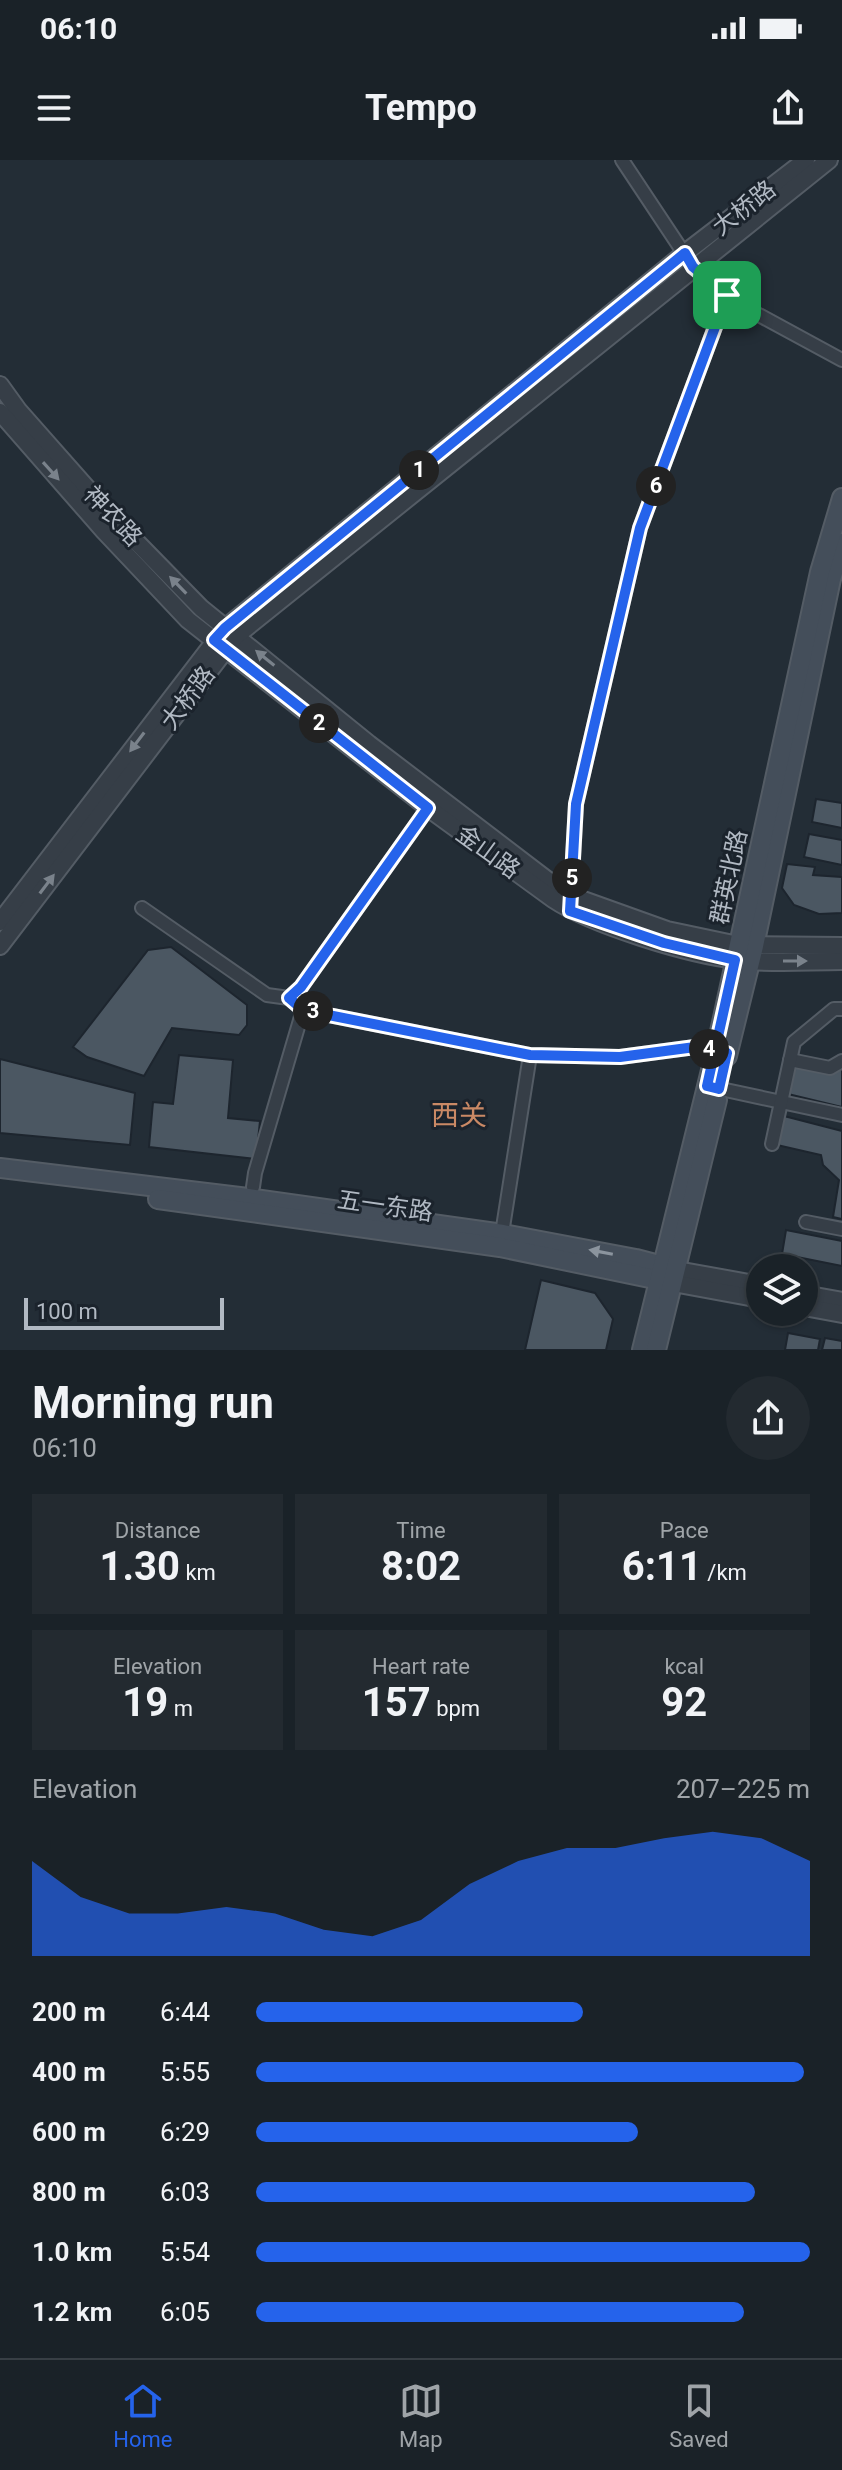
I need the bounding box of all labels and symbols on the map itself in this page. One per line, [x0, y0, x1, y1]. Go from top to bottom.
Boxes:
street label: 大桥路 [707, 175, 781, 241]
pin [693, 261, 761, 329]
pin: 1 [399, 450, 439, 490]
one-way arrow [42, 460, 59, 480]
pin: 6 [636, 466, 676, 506]
street label: 神农路 [78, 480, 148, 552]
one-way arrow [170, 576, 188, 595]
one-way arrow [255, 651, 275, 667]
street label: 大桥路 [155, 661, 221, 735]
pin: 2 [299, 703, 339, 743]
one-way arrow [129, 731, 145, 752]
street label: 金山路 [451, 820, 525, 884]
street label: 群英北路 [705, 827, 753, 927]
pin: 5 [552, 858, 592, 898]
one-way arrow [39, 874, 55, 894]
one-way arrow [783, 955, 808, 967]
pin: 3 [293, 991, 333, 1031]
pin: 4 [689, 1029, 729, 1069]
district label: 西关 [431, 1099, 487, 1132]
street label: 五一东路 [336, 1185, 434, 1227]
one-way arrow [588, 1246, 613, 1258]
scale bar [24, 1294, 224, 1330]

